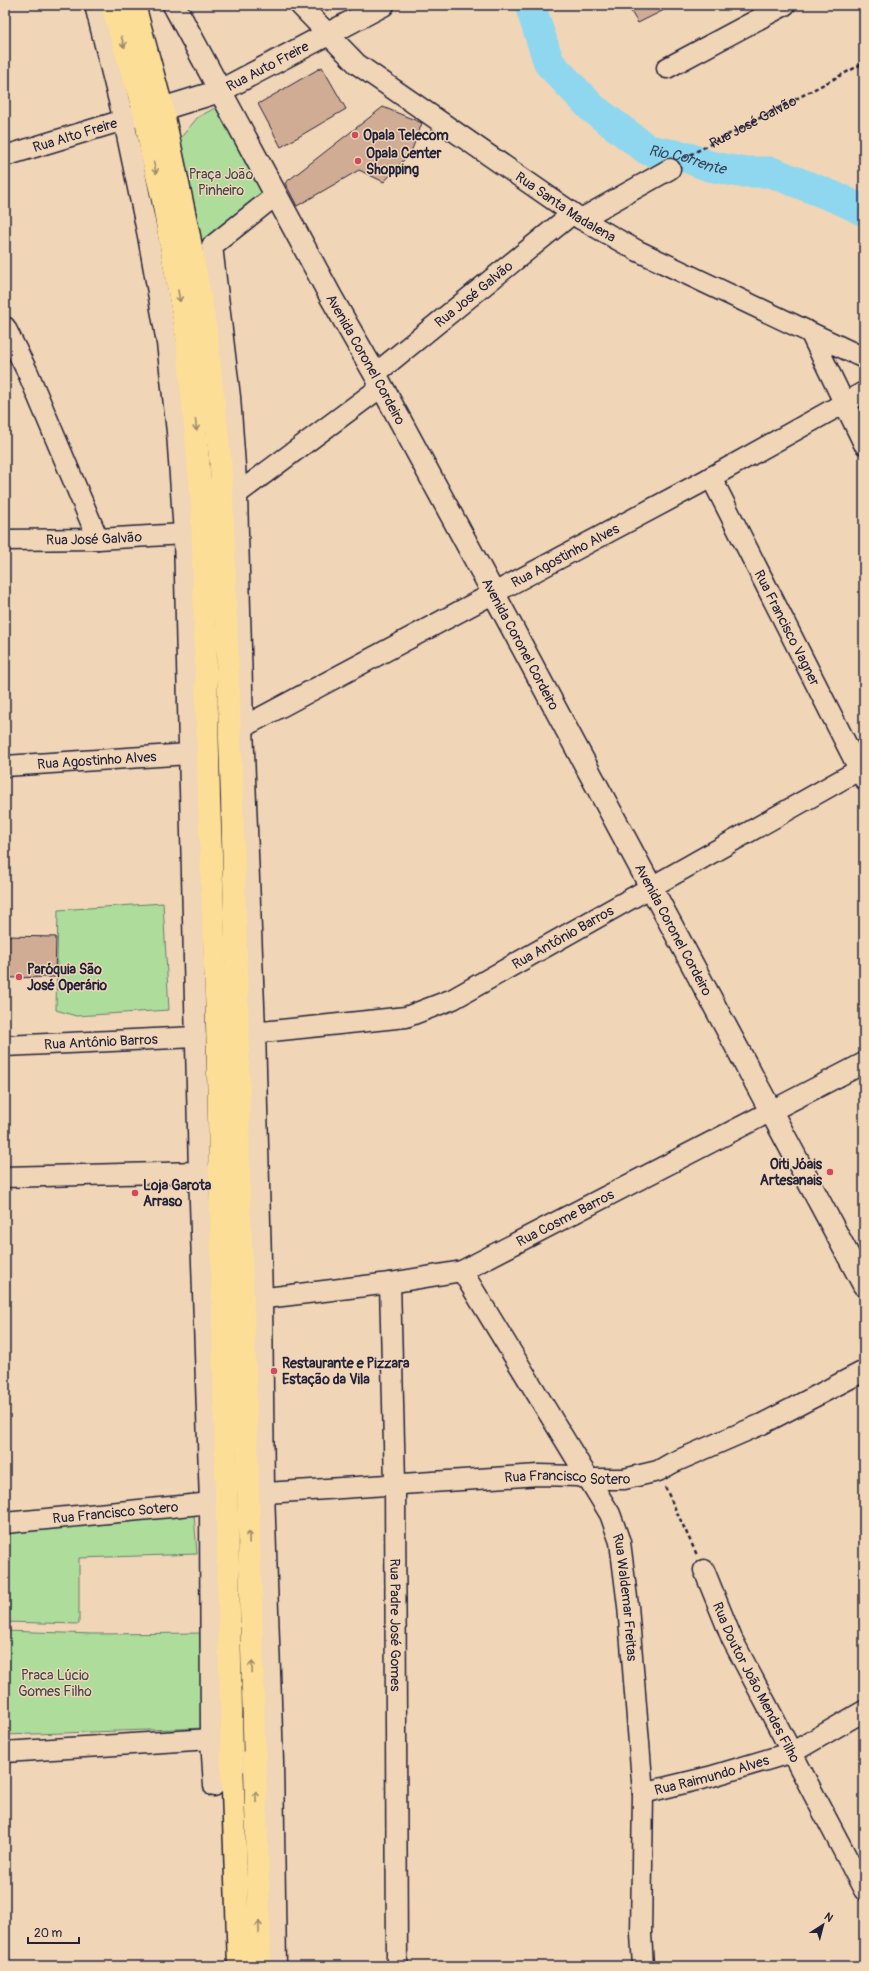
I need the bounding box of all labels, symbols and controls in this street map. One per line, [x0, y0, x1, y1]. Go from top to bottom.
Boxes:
one-way arrow [120, 36, 127, 49]
street label: Rua Auto Freire [223, 37, 312, 95]
street label: Rua José Galvão [707, 91, 800, 152]
street label: Rua Alto Freire [30, 114, 119, 156]
place label: Opala Telecom [363, 127, 449, 144]
marker: Opala Telecom [350, 130, 360, 140]
water label: Rio Corrente [647, 141, 729, 179]
place label: Opala Center Shopping [366, 145, 442, 178]
marker: Opala Center Shopping [353, 156, 363, 166]
one-way arrow [152, 161, 159, 174]
park label: Praça João Pinheiro [189, 166, 254, 199]
street label: Rua Santa Madalena [512, 168, 619, 245]
street label: Rua José Galvão [431, 257, 517, 331]
one-way arrow [175, 289, 183, 302]
street label: Avenida Coronel Cordeiro [323, 291, 410, 428]
one-way arrow [192, 418, 199, 431]
street label: Rua Agostinho Alves [508, 519, 622, 591]
street label: Rua José Galvão [46, 528, 143, 548]
street label: Rua Francisco Vagner [751, 567, 824, 689]
street label: Avenida Coronel Cordeiro [478, 575, 563, 713]
street label: Rua Agostinho Alves [37, 748, 158, 772]
street label: Avenida Coronel Cordeiro [631, 861, 716, 999]
street label: Rua Antônio Barros [509, 901, 617, 973]
place label: Paróquia São José Operário [27, 961, 107, 994]
marker: Paróquia São José Operário [14, 972, 24, 982]
street label: Rua Antônio Barros [44, 1030, 159, 1053]
place label: Oiti Jóais Artesanais [760, 1156, 823, 1189]
marker: Oiti Jóais Artesanais [825, 1167, 835, 1177]
place label: Loja Garota Arraso [143, 1177, 212, 1210]
street label: Rua Cosme Barros [513, 1185, 617, 1250]
marker: Loja Garota Arraso [130, 1188, 140, 1198]
place label: Restaurante e Pizzara Estação da Vila [282, 1355, 410, 1388]
marker: Restaurante e Pizzara Estação da Vila [269, 1366, 279, 1376]
street label: Rua Francisco Sotero [504, 1466, 632, 1488]
street label: Rua Francisco Sotero [52, 1498, 180, 1527]
one-way arrow [245, 1531, 252, 1544]
street label: Rua Waldemar Freitas [609, 1531, 641, 1663]
street label: Rua Padre José Gomes [387, 1558, 404, 1692]
street label: Rua Doutor João Mendes Filho [709, 1599, 804, 1766]
one-way arrow [248, 1661, 256, 1674]
park label: Praca Lúcio Gomes Filho [18, 1667, 92, 1700]
street label: Rua Raimundo Alves [653, 1751, 772, 1798]
one-way arrow [252, 1791, 259, 1804]
north arrow [803, 1905, 843, 1945]
text: N [822, 1910, 836, 1925]
scale bar [28, 1919, 79, 1945]
one-way arrow [255, 1921, 262, 1934]
text: 20 m [34, 1926, 63, 1941]

